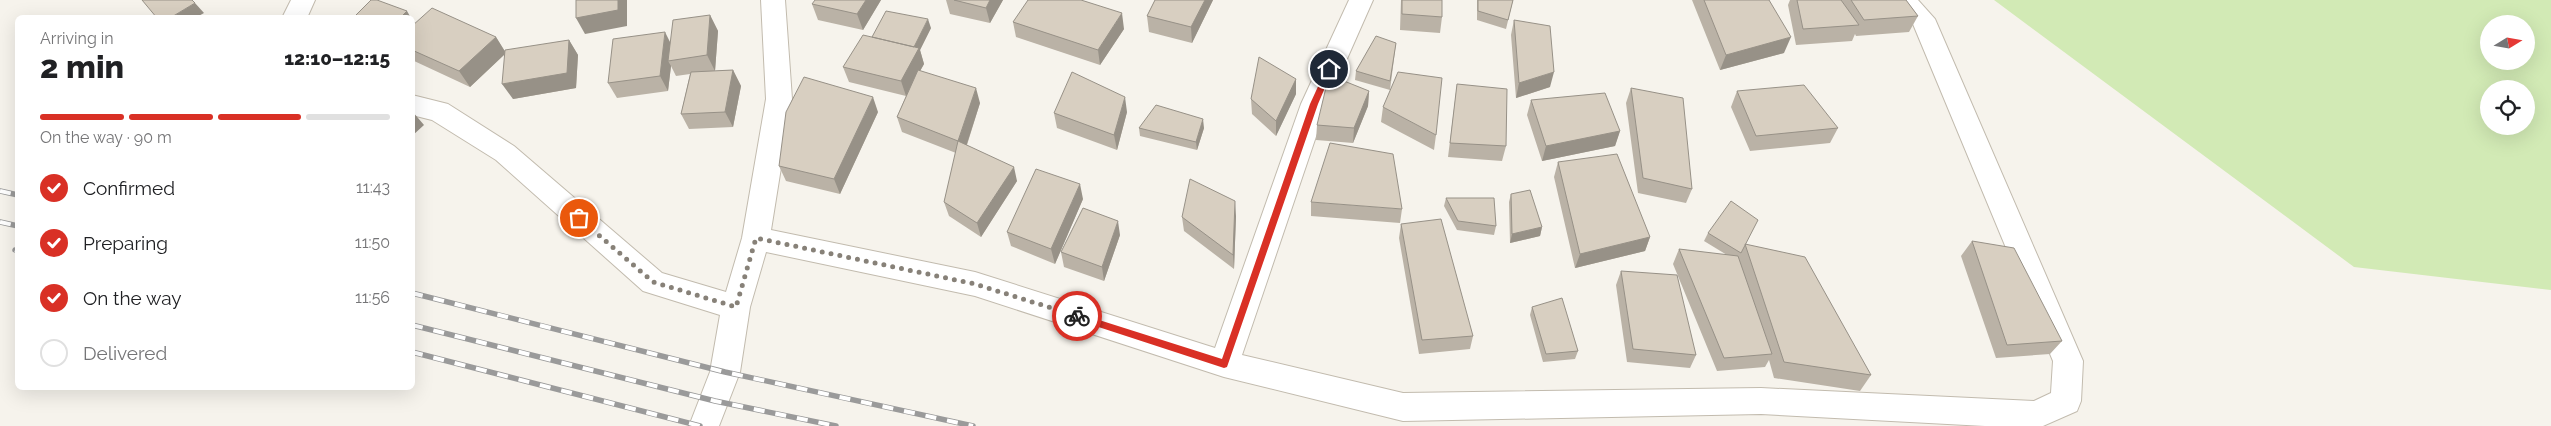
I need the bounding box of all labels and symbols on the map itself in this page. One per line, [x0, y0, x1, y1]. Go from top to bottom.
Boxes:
north arrow [2480, 15, 2535, 70]
pin [1308, 48, 1350, 90]
pin [558, 197, 600, 239]
courier [1052, 291, 1102, 341]

